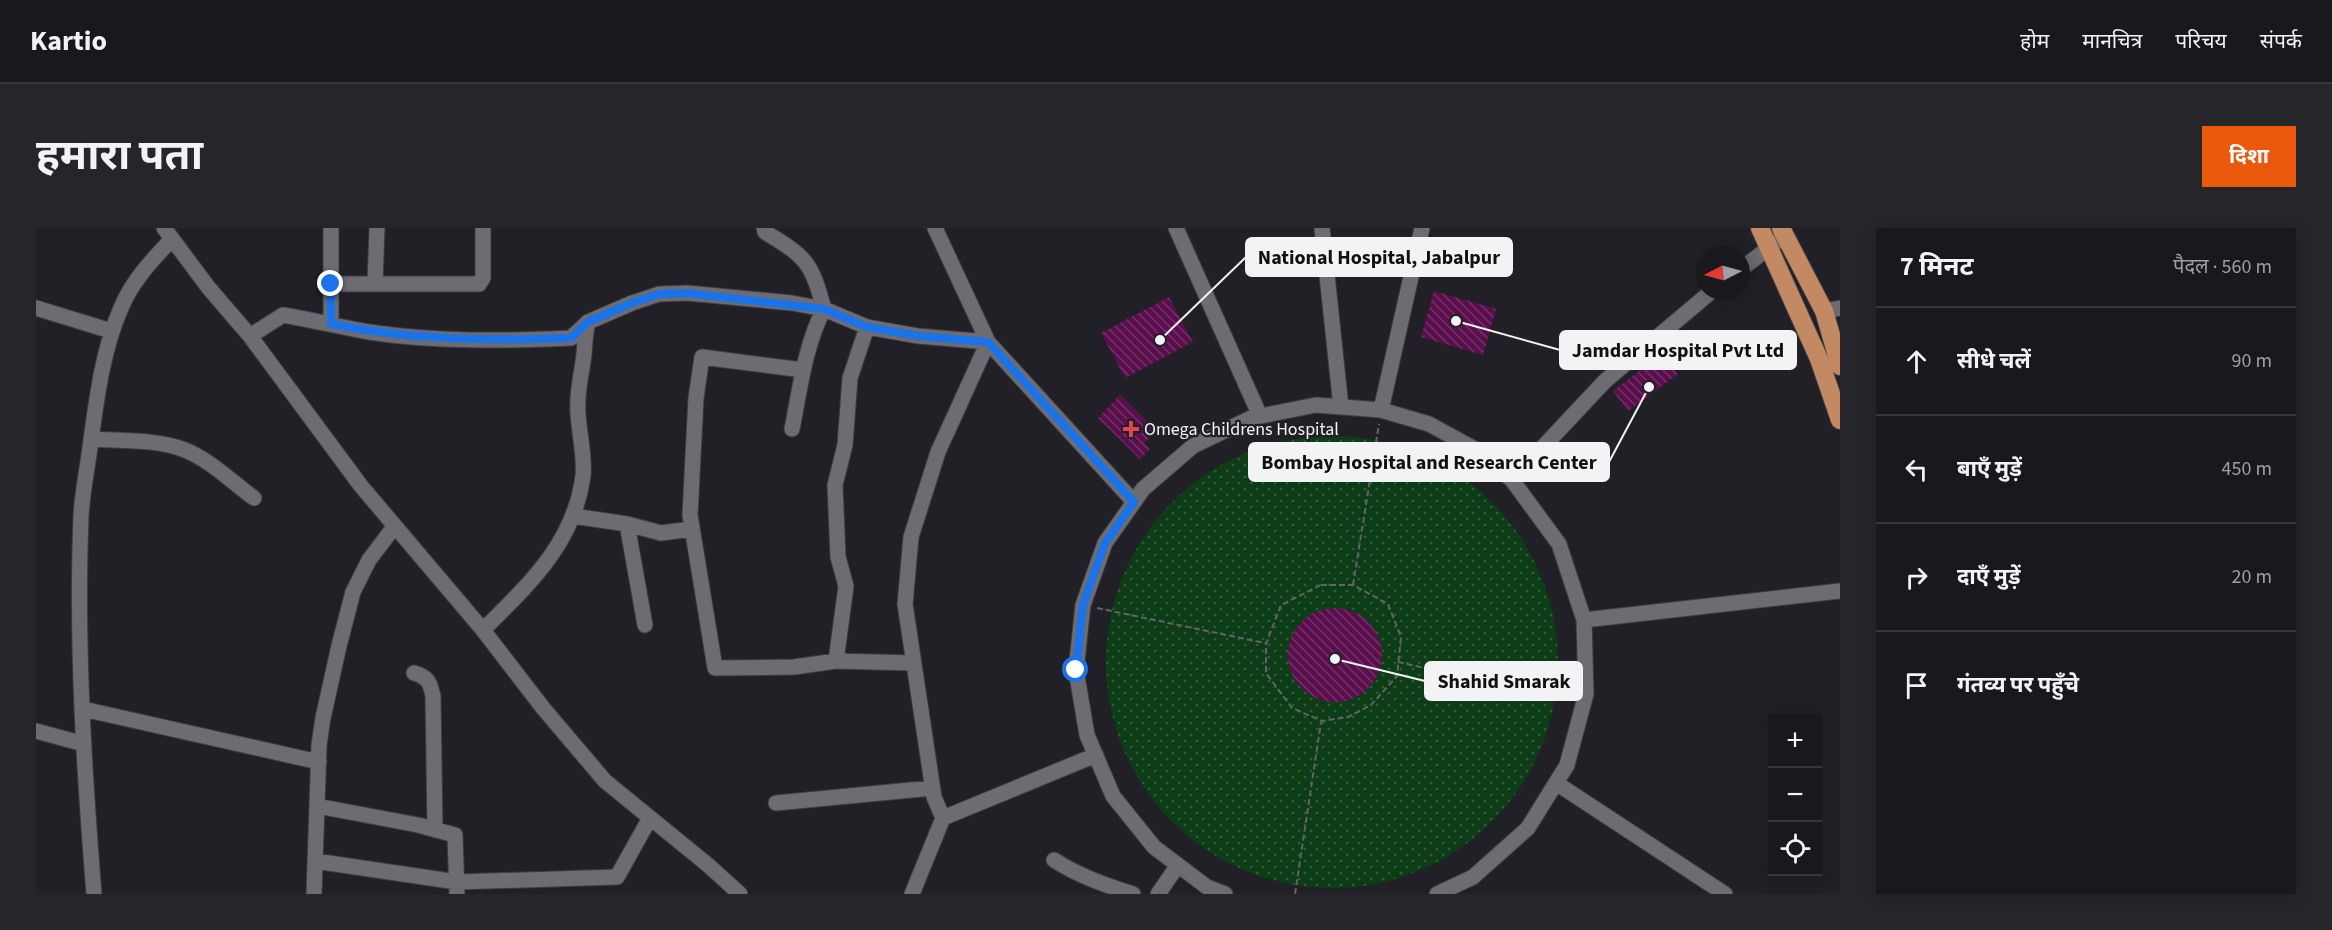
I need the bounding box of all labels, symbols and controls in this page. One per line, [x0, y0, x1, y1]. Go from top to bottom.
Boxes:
text: Kartio [30, 21, 107, 61]
text: होम [2020, 26, 2049, 56]
text: मानचित्र [2082, 26, 2142, 56]
text: परिचय [2175, 26, 2227, 56]
text: संपर्क [2260, 26, 2302, 56]
text: हमारा पता [36, 126, 203, 186]
button: दिशा [2202, 126, 2296, 187]
callout: National Hospital, Jabalpur [1246, 238, 1512, 276]
text: National Hospital, Jabalpur [1258, 244, 1500, 272]
north arrow [1696, 246, 1750, 300]
text: 7 मिनट [1900, 248, 1974, 285]
text: पैदल · 560 m [2173, 253, 2272, 281]
route end [317, 270, 343, 296]
callout: Jamdar Hospital Pvt Ltd [1560, 331, 1796, 369]
text: Jamdar Hospital Pvt Ltd [1572, 337, 1784, 365]
icon: ahead [1900, 345, 1933, 378]
text: सीधे चलें [1957, 345, 2031, 377]
text: 90 m [2232, 347, 2272, 375]
place label: Omega Childrens Hospital [1144, 417, 1339, 442]
marker: Omega Childrens Hospital [1122, 420, 1140, 438]
callout: Bombay Hospital and Research Center [1249, 443, 1609, 481]
text: Bombay Hospital and Research Center [1261, 449, 1597, 477]
icon: left [1900, 453, 1933, 486]
text: बाएँ मुड़ें [1957, 453, 2022, 485]
text: 450 m [2222, 455, 2272, 483]
icon: right [1900, 561, 1933, 594]
text: दाएँ मुड़ें [1957, 561, 2020, 593]
text: 20 m [2232, 563, 2272, 591]
route start [1062, 656, 1088, 682]
callout: Shahid Smarak [1425, 662, 1582, 700]
text: Shahid Smarak [1437, 668, 1571, 696]
icon: arrive [1900, 669, 1933, 702]
text: गंतव्य पर पहुँचे [1957, 669, 2079, 701]
map controls [1768, 714, 1822, 876]
button: + [1768, 714, 1822, 768]
button: − [1768, 768, 1822, 822]
button: locate [1768, 822, 1822, 876]

